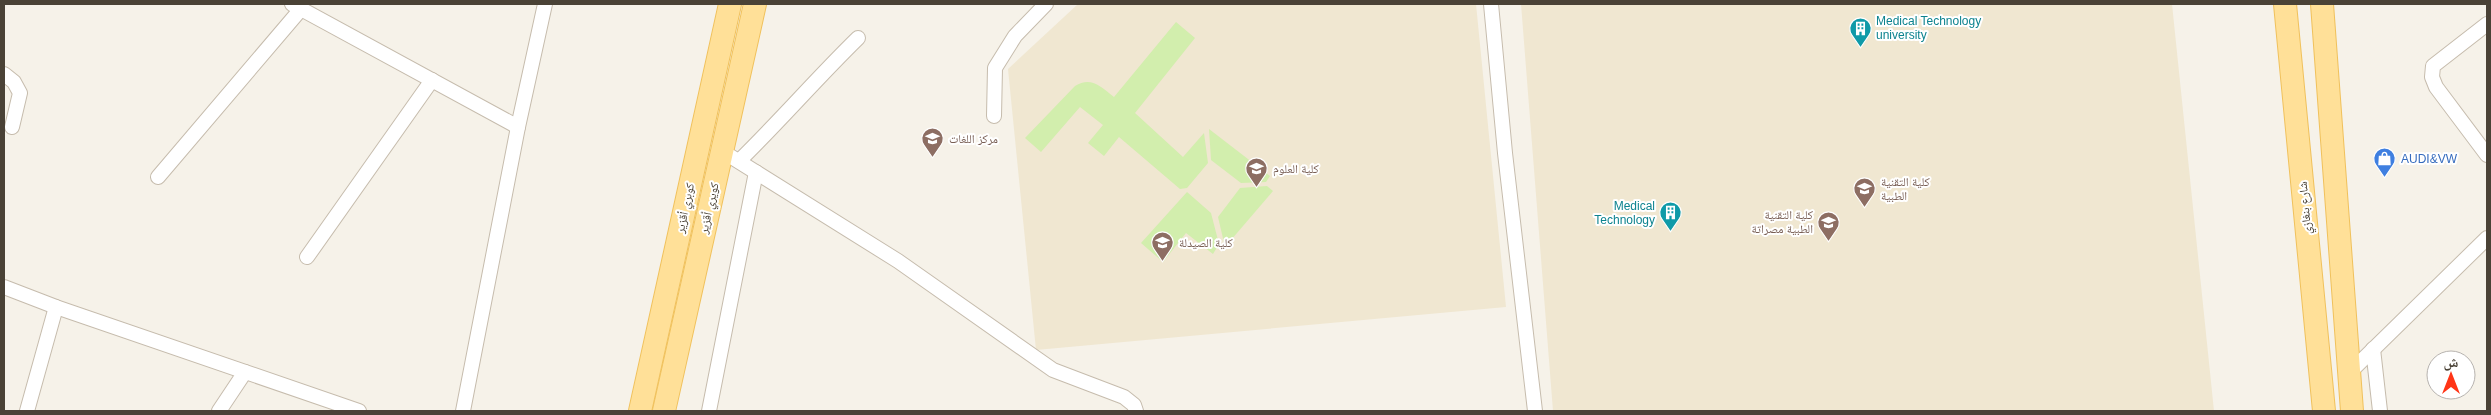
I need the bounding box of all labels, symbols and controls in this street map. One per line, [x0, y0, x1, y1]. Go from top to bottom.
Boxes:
place label: Medical Technology university [1876, 14, 1981, 42]
building icon: Medical Technology university [1848, 16, 1872, 47]
school or university icon: مركز اللغات [921, 127, 945, 158]
place label: مركز اللغات [949, 132, 998, 146]
shop icon: AUDI&VW [2373, 147, 2397, 178]
place label: AUDI&VW [2401, 152, 2458, 166]
school or university icon: كلية العلوم [1245, 157, 1269, 188]
place label: كلية العلوم [1273, 162, 1319, 177]
place label: كلية التقنية الطبية [1881, 175, 1930, 203]
school or university icon: كلية التقنية الطبية [1853, 177, 1877, 208]
street label: كوبري أقزير [673, 181, 700, 236]
street label: كويري أقزير [696, 181, 725, 237]
street label: شارع بنغازي [2296, 181, 2317, 235]
place label: Medical Technology [1594, 199, 1655, 227]
building icon: Medical Technology [1659, 201, 1683, 232]
place label: كلية التقنية الطبية مصراتة [1751, 208, 1813, 236]
school or university icon: كلية التقنية الطبية مصراتة [1817, 210, 1841, 241]
school or university icon: كلية الصيدلة [1151, 231, 1175, 262]
place label: كلية الصيدلة [1179, 236, 1233, 250]
north arrow [2426, 350, 2476, 400]
text: ش [2444, 354, 2459, 371]

